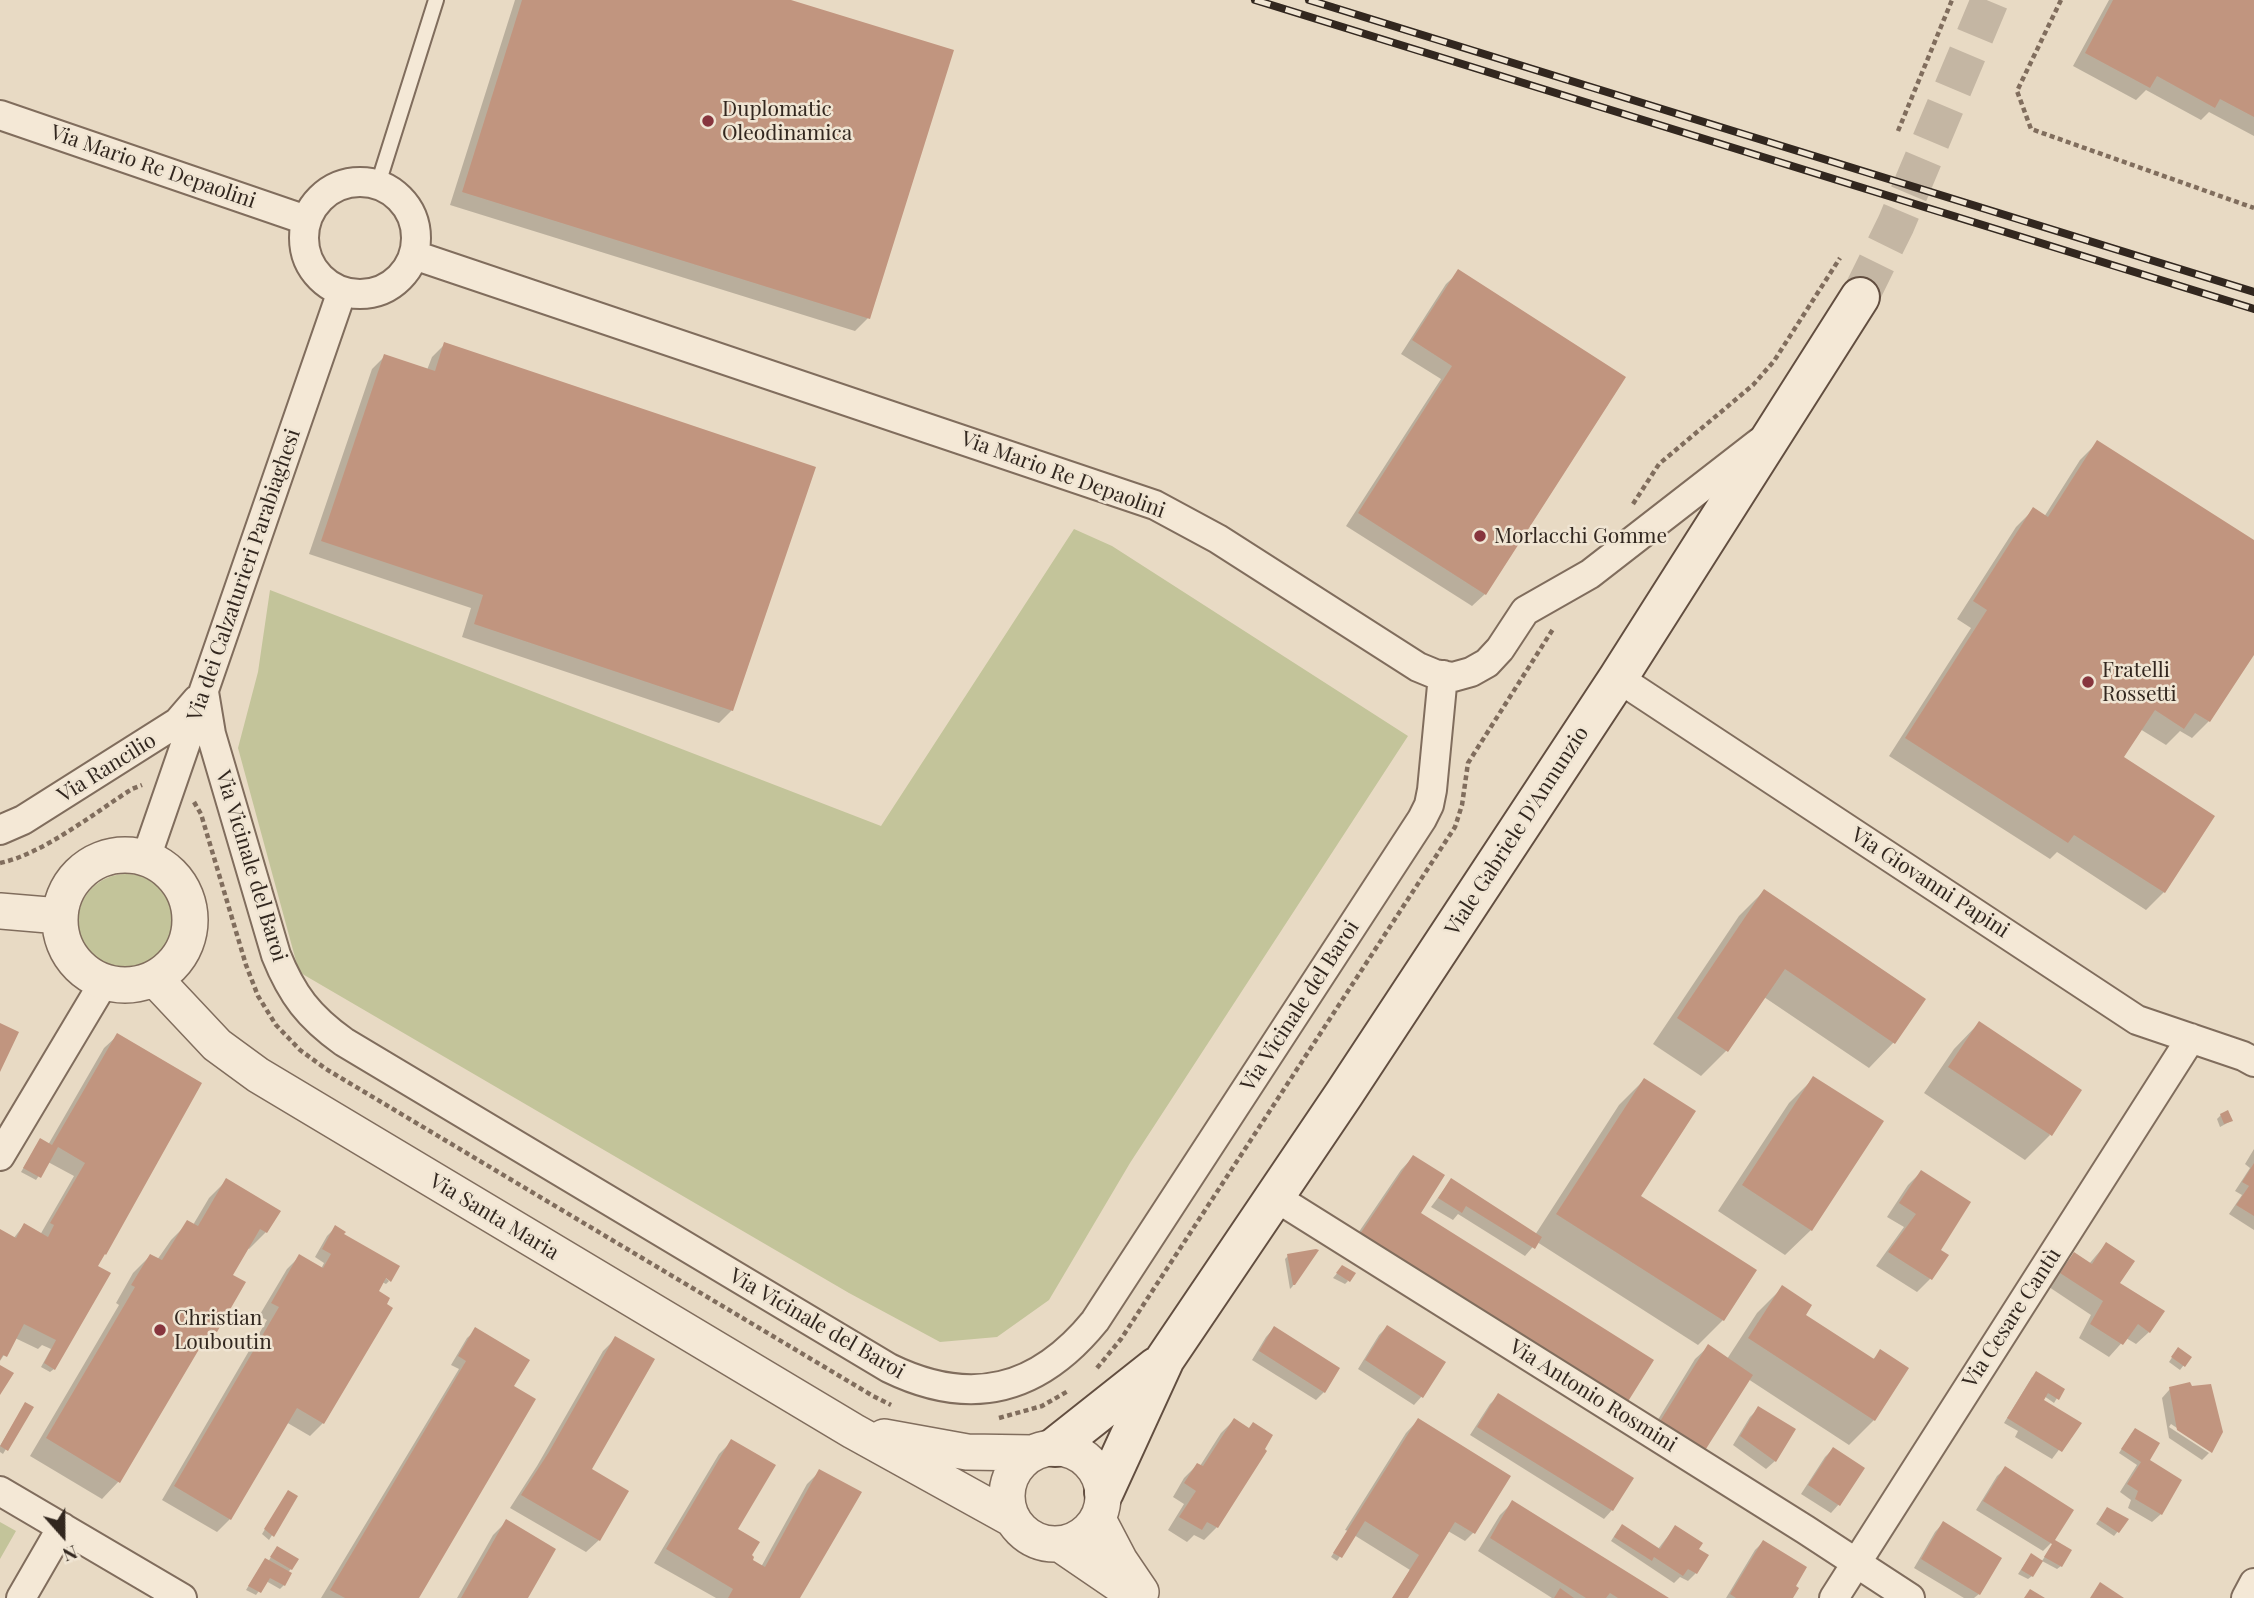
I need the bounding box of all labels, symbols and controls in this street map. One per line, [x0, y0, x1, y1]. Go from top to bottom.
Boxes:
place label: Duplomatic Oleodinamica [722, 96, 852, 146]
marker: Duplomatic Oleodinamica [700, 113, 716, 129]
street label: Via Mario Re Depaolini [47, 120, 259, 214]
street label: Via dei Calzaturieri Parabiaghesi [182, 426, 306, 724]
street label: Via Mario Re Depaolini [957, 426, 1169, 524]
place label: Morlacchi Gomme [1494, 523, 1667, 549]
marker: Morlacchi Gomme [1472, 528, 1488, 544]
place label: Fratelli Rossetti [2102, 657, 2177, 707]
marker: Fratelli Rossetti [2080, 674, 2096, 690]
street label: Viale Gabriele D'Annunzio [1440, 722, 1594, 940]
street label: Via Rancilio [53, 728, 161, 808]
street label: Via Vicinale del Baroi [210, 767, 292, 965]
street label: Via Giovanni Papini [1846, 822, 2014, 944]
street label: Via Vicinale del Baroi [1235, 916, 1365, 1096]
street label: Via Santa Maria [425, 1168, 563, 1266]
street label: Via Cesare Cantù [1958, 1244, 2066, 1392]
street label: Via Vicinale del Baroi [725, 1263, 909, 1385]
place label: Christian Louboutin [174, 1305, 272, 1355]
marker: Christian Louboutin [152, 1322, 168, 1338]
street label: Via Antonio Rosmini [1505, 1334, 1681, 1458]
north arrow [28, 1500, 98, 1570]
text: N [59, 1540, 82, 1569]

